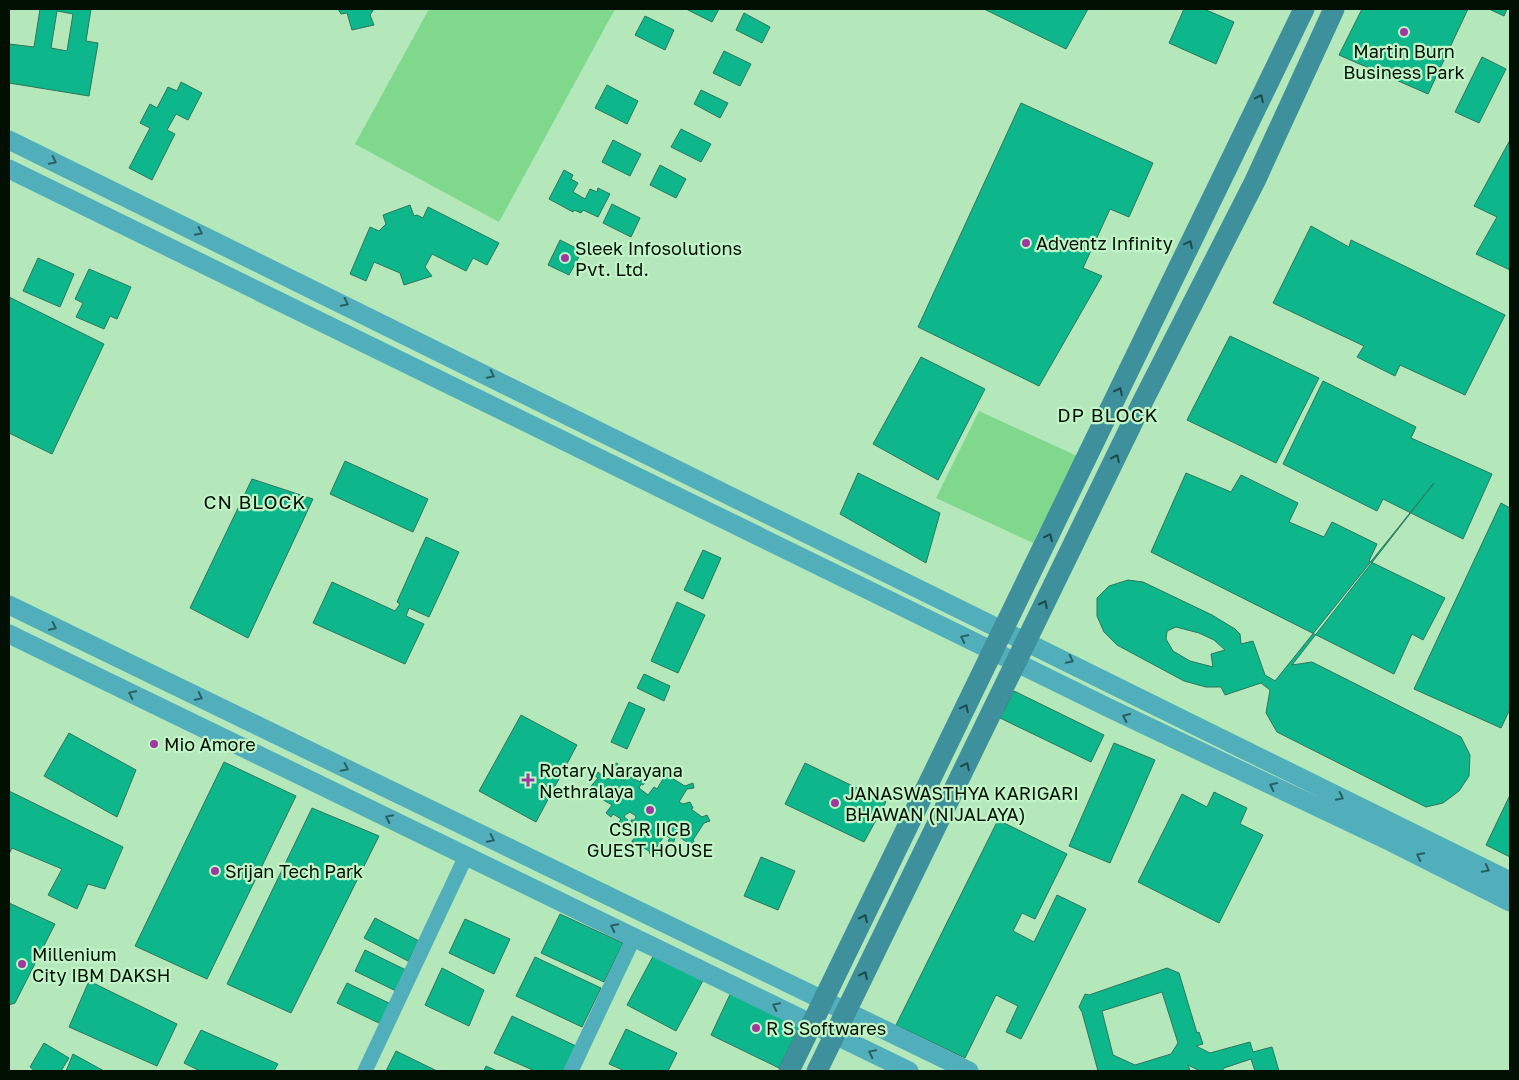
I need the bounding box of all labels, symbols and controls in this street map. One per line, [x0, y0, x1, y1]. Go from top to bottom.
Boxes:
marker: Martin Burn Business Park [1398, 26, 1410, 38]
place label: Martin Burn Business Park [1343, 40, 1465, 83]
one-way arrow [1254, 94, 1264, 103]
one-way arrow [48, 155, 57, 165]
one-way arrow [194, 226, 203, 236]
place label: Adventz Infinity [1036, 232, 1173, 254]
place label: Sleek Infosolutions Pvt. Ltd. [575, 237, 742, 280]
marker: Adventz Infinity [1020, 237, 1032, 249]
one-way arrow [1183, 240, 1194, 249]
marker: Sleek Infosolutions Pvt. Ltd. [559, 252, 571, 264]
one-way arrow [340, 297, 349, 307]
one-way arrow [486, 369, 495, 379]
one-way arrow [1113, 387, 1123, 396]
district label: DP BLOCK [1057, 403, 1159, 426]
one-way arrow [1110, 454, 1120, 463]
district label: CN BLOCK [203, 490, 307, 513]
one-way arrow [1043, 533, 1053, 542]
one-way arrow [1038, 600, 1048, 609]
one-way arrow [47, 620, 56, 630]
one-way arrow [961, 634, 970, 644]
one-way arrow [1065, 654, 1074, 664]
one-way arrow [128, 690, 137, 700]
one-way arrow [194, 691, 203, 702]
one-way arrow [959, 704, 969, 713]
one-way arrow [1122, 713, 1131, 723]
place label: Mio Amore [164, 733, 256, 755]
marker: Mio Amore [148, 738, 160, 750]
place label: Rotary Narayana Nethralaya [539, 759, 683, 802]
one-way arrow [340, 762, 349, 772]
one-way arrow [960, 762, 970, 771]
marker: Rotary Narayana Nethralaya [521, 773, 535, 787]
place label: JANASWASTHYA KARIGARI BHAWAN (NIJALAYA) [845, 782, 1079, 825]
one-way arrow [1269, 782, 1278, 793]
one-way arrow [1335, 791, 1344, 801]
marker: JANASWASTHYA KARIGARI BHAWAN (NIJALAYA) [829, 797, 841, 809]
marker: CSIR IICB GUEST HOUSE [644, 804, 656, 816]
one-way arrow [385, 814, 394, 824]
place label: CSIR IICB GUEST HOUSE [587, 818, 713, 861]
one-way arrow [486, 833, 495, 843]
one-way arrow [1416, 853, 1425, 863]
place label: Srijan Tech Park [225, 860, 363, 882]
one-way arrow [1481, 863, 1490, 873]
marker: Srijan Tech Park [209, 865, 221, 877]
one-way arrow [858, 914, 869, 923]
one-way arrow [610, 923, 619, 933]
place label: Millenium City IBM DAKSH [32, 943, 170, 986]
marker: Millenium City IBM DAKSH [16, 958, 28, 970]
one-way arrow [858, 971, 868, 980]
one-way arrow [772, 1001, 781, 1012]
place label: R S Softwares [766, 1017, 886, 1039]
marker: R S Softwares [750, 1022, 762, 1034]
one-way arrow [868, 1049, 877, 1059]

